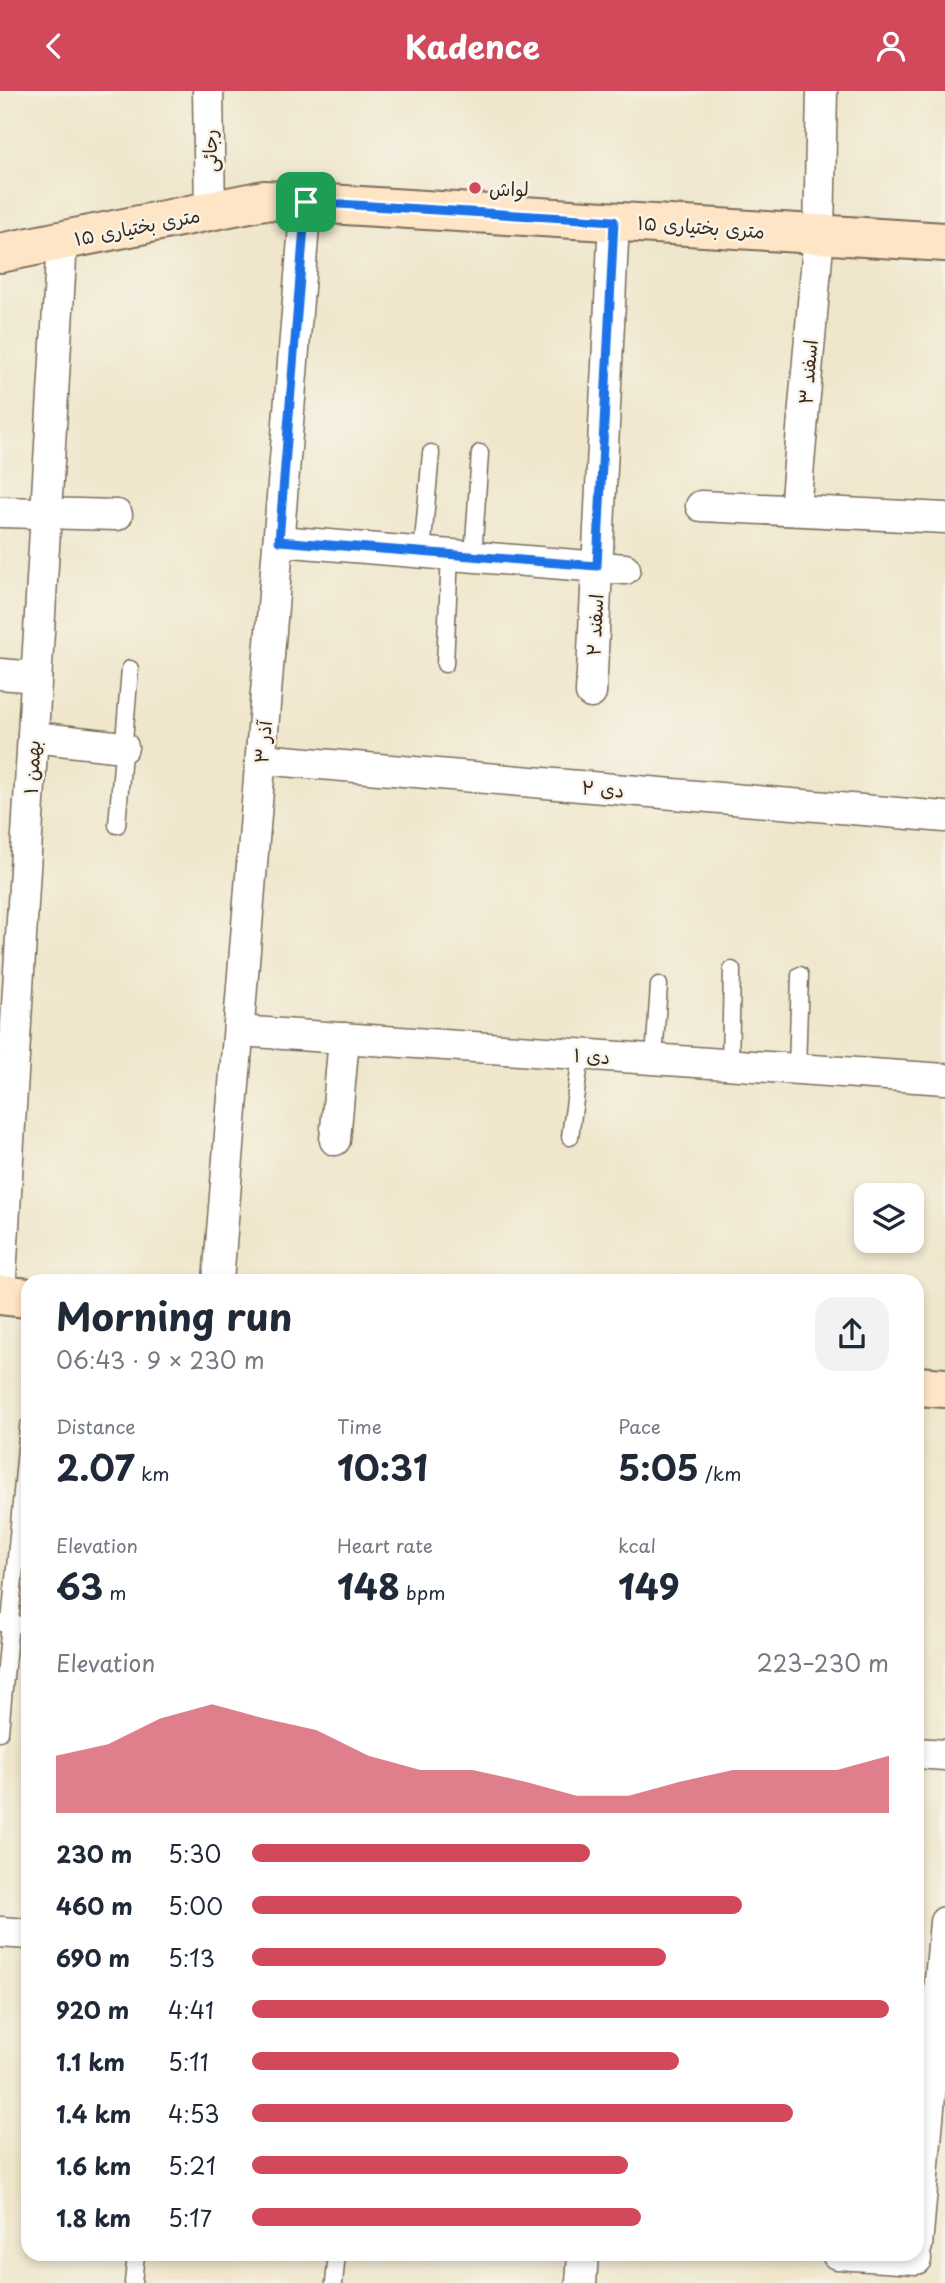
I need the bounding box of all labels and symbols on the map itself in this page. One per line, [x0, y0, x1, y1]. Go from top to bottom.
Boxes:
street label: رجائی [195, 129, 223, 173]
pin [276, 172, 336, 232]
place label: لواش [489, 174, 529, 202]
marker: لواش [467, 180, 483, 196]
street label: ۱۵ متری بختیاری [72, 200, 202, 252]
street label: ۱۵ متری بختیاری [636, 208, 766, 244]
street label: اسفند ۳ [790, 338, 824, 406]
street label: اسفند ۲ [578, 593, 610, 657]
street label: آذر ۳ [246, 718, 278, 765]
street label: بهمن ۱ [16, 739, 46, 795]
street label: دی ۲ [581, 772, 625, 804]
street label: دی ۱ [573, 1040, 611, 1070]

